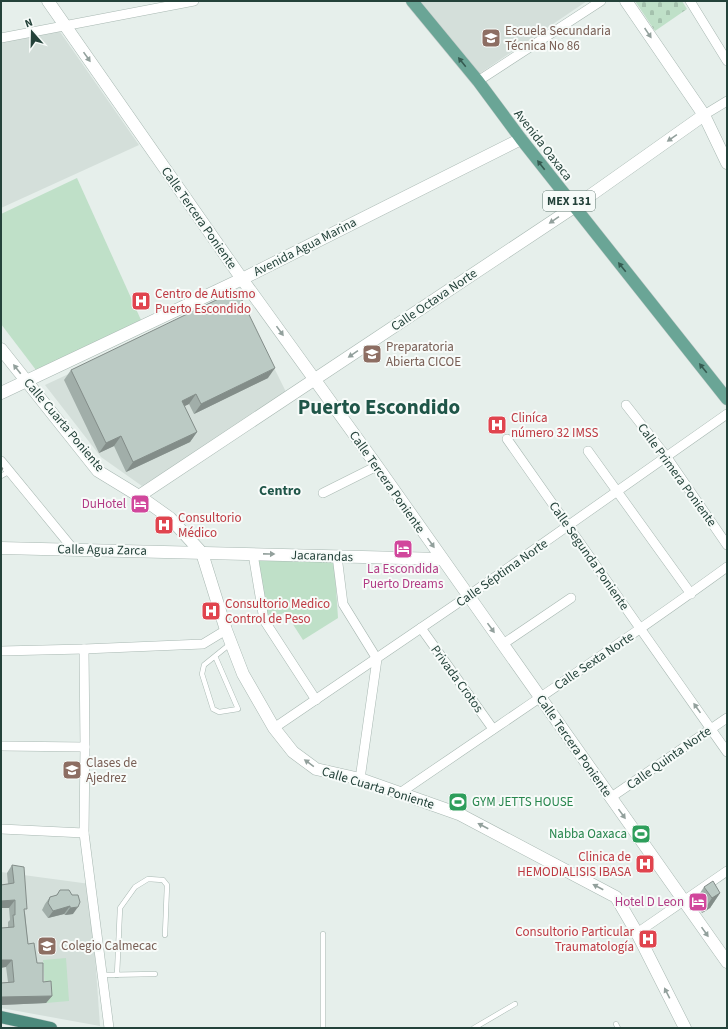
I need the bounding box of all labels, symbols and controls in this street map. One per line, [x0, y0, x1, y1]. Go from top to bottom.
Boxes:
north arrow [12, 12, 52, 52]
text: N [23, 15, 35, 31]
place label: Escuela Secundaria Técnica No 86 [505, 22, 611, 55]
school or university icon: Escuela Secundaria Técnica No 86 [480, 27, 502, 49]
one-way arrow [644, 28, 652, 38]
one-way arrow [83, 52, 91, 63]
one-way arrow [457, 56, 466, 67]
street label: Avenida Oaxaca [509, 106, 577, 184]
one-way arrow [667, 134, 678, 142]
one-way arrow [536, 160, 545, 171]
street label: Calle Tercera Poniente [157, 163, 241, 273]
road number: MEX 131 [543, 191, 595, 211]
street label: Avenida Agua Marina [250, 213, 360, 281]
one-way arrow [549, 217, 560, 224]
one-way arrow [617, 261, 626, 272]
street label: Calle Octava Norte [387, 264, 481, 336]
place label: Centro de Autismo Puerto Escondido [155, 285, 256, 318]
hospital icon: Centro de Autismo Puerto Escondido [130, 290, 152, 312]
one-way arrow [275, 326, 283, 336]
place label: Preparatoria Abierta CICOE [386, 338, 461, 371]
school or university icon: Preparatoria Abierta CICOE [361, 343, 383, 365]
one-way arrow [347, 350, 358, 358]
one-way arrow [12, 363, 21, 374]
one-way arrow [698, 363, 707, 374]
street label: Calle Cuarta Poniente [20, 374, 108, 476]
district label: Puerto Escondido [298, 392, 460, 422]
place label: Cliníca número 32 IMSS [511, 409, 599, 442]
hospital icon: Cliníca número 32 IMSS [486, 414, 508, 436]
street label: Calle Primera Poniente [633, 420, 721, 530]
street label: Calle Tercera Poniente [345, 427, 429, 537]
district label: Centro [259, 481, 301, 501]
hotel icon: DuHotel [129, 493, 151, 515]
place label: DuHotel [82, 495, 126, 513]
street label: Calle Segunda Poniente [545, 498, 633, 614]
place label: Consultorio Médico [178, 509, 241, 542]
hospital icon: Consultorio Médico [153, 514, 175, 536]
street label: Calle Séptima Norte [453, 535, 551, 611]
one-way arrow [427, 537, 435, 548]
hotel icon: La Escondida Puerto Dreams [392, 538, 414, 560]
street label: Calle Agua Zarca [57, 540, 147, 560]
street label: Jacarandas [291, 546, 354, 566]
one-way arrow [263, 551, 275, 558]
place label: La Escondida Puerto Dreams [363, 560, 444, 593]
place label: Consultorio Medico Control de Peso [225, 595, 330, 628]
hospital icon: Consultorio Medico Control de Peso [200, 600, 222, 622]
one-way arrow [487, 622, 495, 633]
street label: Calle Sexta Norte [551, 628, 637, 694]
street label: Privada Crotos [426, 642, 488, 717]
street label: Calle Tercera Poniente [532, 691, 616, 801]
one-way arrow [693, 703, 701, 714]
street label: Calle Quinta Norte [623, 722, 715, 794]
place label: Clases de Ajedrez [86, 754, 137, 787]
school or university icon: Clases de Ajedrez [61, 759, 83, 781]
one-way arrow [303, 759, 314, 767]
street label: Calle Cuarta Poniente [319, 762, 437, 814]
sports icon: GYM JETTS HOUSE [447, 791, 469, 813]
place label: GYM JETTS HOUSE [472, 793, 574, 811]
one-way arrow [618, 809, 626, 820]
one-way arrow [477, 823, 488, 830]
sports icon: Nabba Oaxaca [630, 823, 652, 845]
place label: Nabba Oaxaca [549, 825, 627, 843]
place label: Clinica de HEMODIALISIS IBASA [517, 848, 632, 881]
hospital icon: Clinica de HEMODIALISIS IBASA [634, 853, 656, 875]
one-way arrow [592, 884, 603, 890]
hotel icon: Hotel D Leon [687, 891, 709, 913]
place label: Hotel D Leon [615, 893, 684, 911]
place label: Consultorio Particular Traumatología [515, 923, 634, 956]
one-way arrow [701, 927, 709, 937]
hospital icon: Consultorio Particular Traumatología [637, 928, 659, 950]
school or university icon: Colegio Calmecac [36, 935, 58, 957]
place label: Colegio Calmecac [61, 937, 157, 955]
one-way arrow [664, 987, 670, 999]

